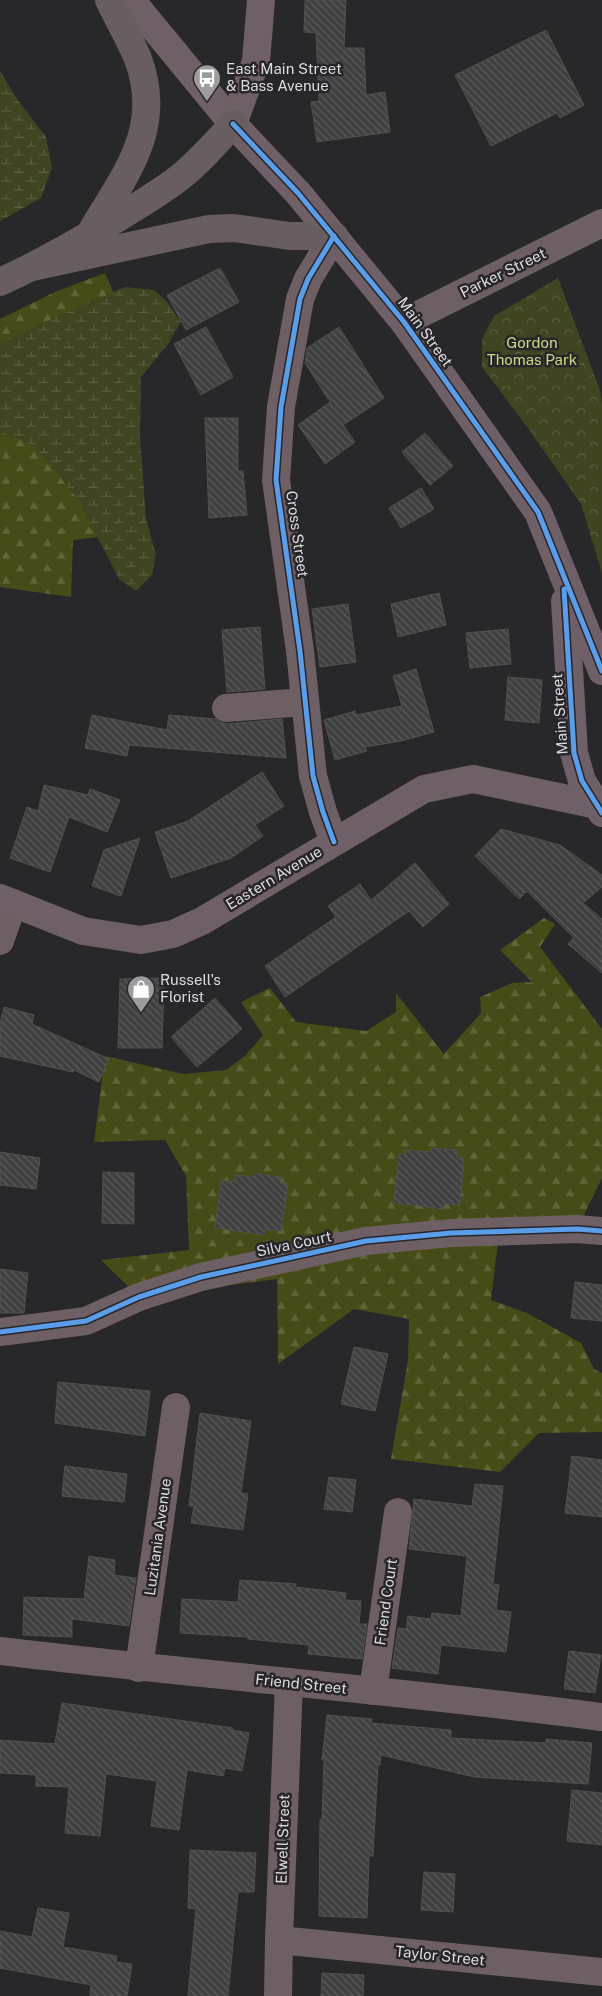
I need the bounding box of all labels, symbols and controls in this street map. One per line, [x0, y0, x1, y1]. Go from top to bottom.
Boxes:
place label: East Main Street & Bass Avenue [226, 60, 342, 94]
bus stop icon: East Main Street & Bass Avenue [192, 63, 222, 102]
street label: Parker Street [457, 244, 549, 301]
street label: Main Street [395, 294, 456, 370]
park label: Gordon Thomas Park [487, 334, 577, 368]
street label: Cross Street [283, 490, 312, 578]
street label: Main Street [548, 673, 571, 755]
street label: Eastern Avenue [223, 842, 325, 913]
place label: Russell's Florist [160, 971, 221, 1005]
shop icon: Russell's Florist [126, 974, 156, 1013]
street label: Silva Court [255, 1227, 333, 1260]
street label: Luzitania Avenue [141, 1477, 174, 1597]
street label: Friend Court [371, 1557, 400, 1646]
street label: Friend Street [254, 1670, 348, 1697]
street label: Elwell Street [272, 1794, 293, 1884]
street label: Taylor Street [394, 1942, 486, 1969]

